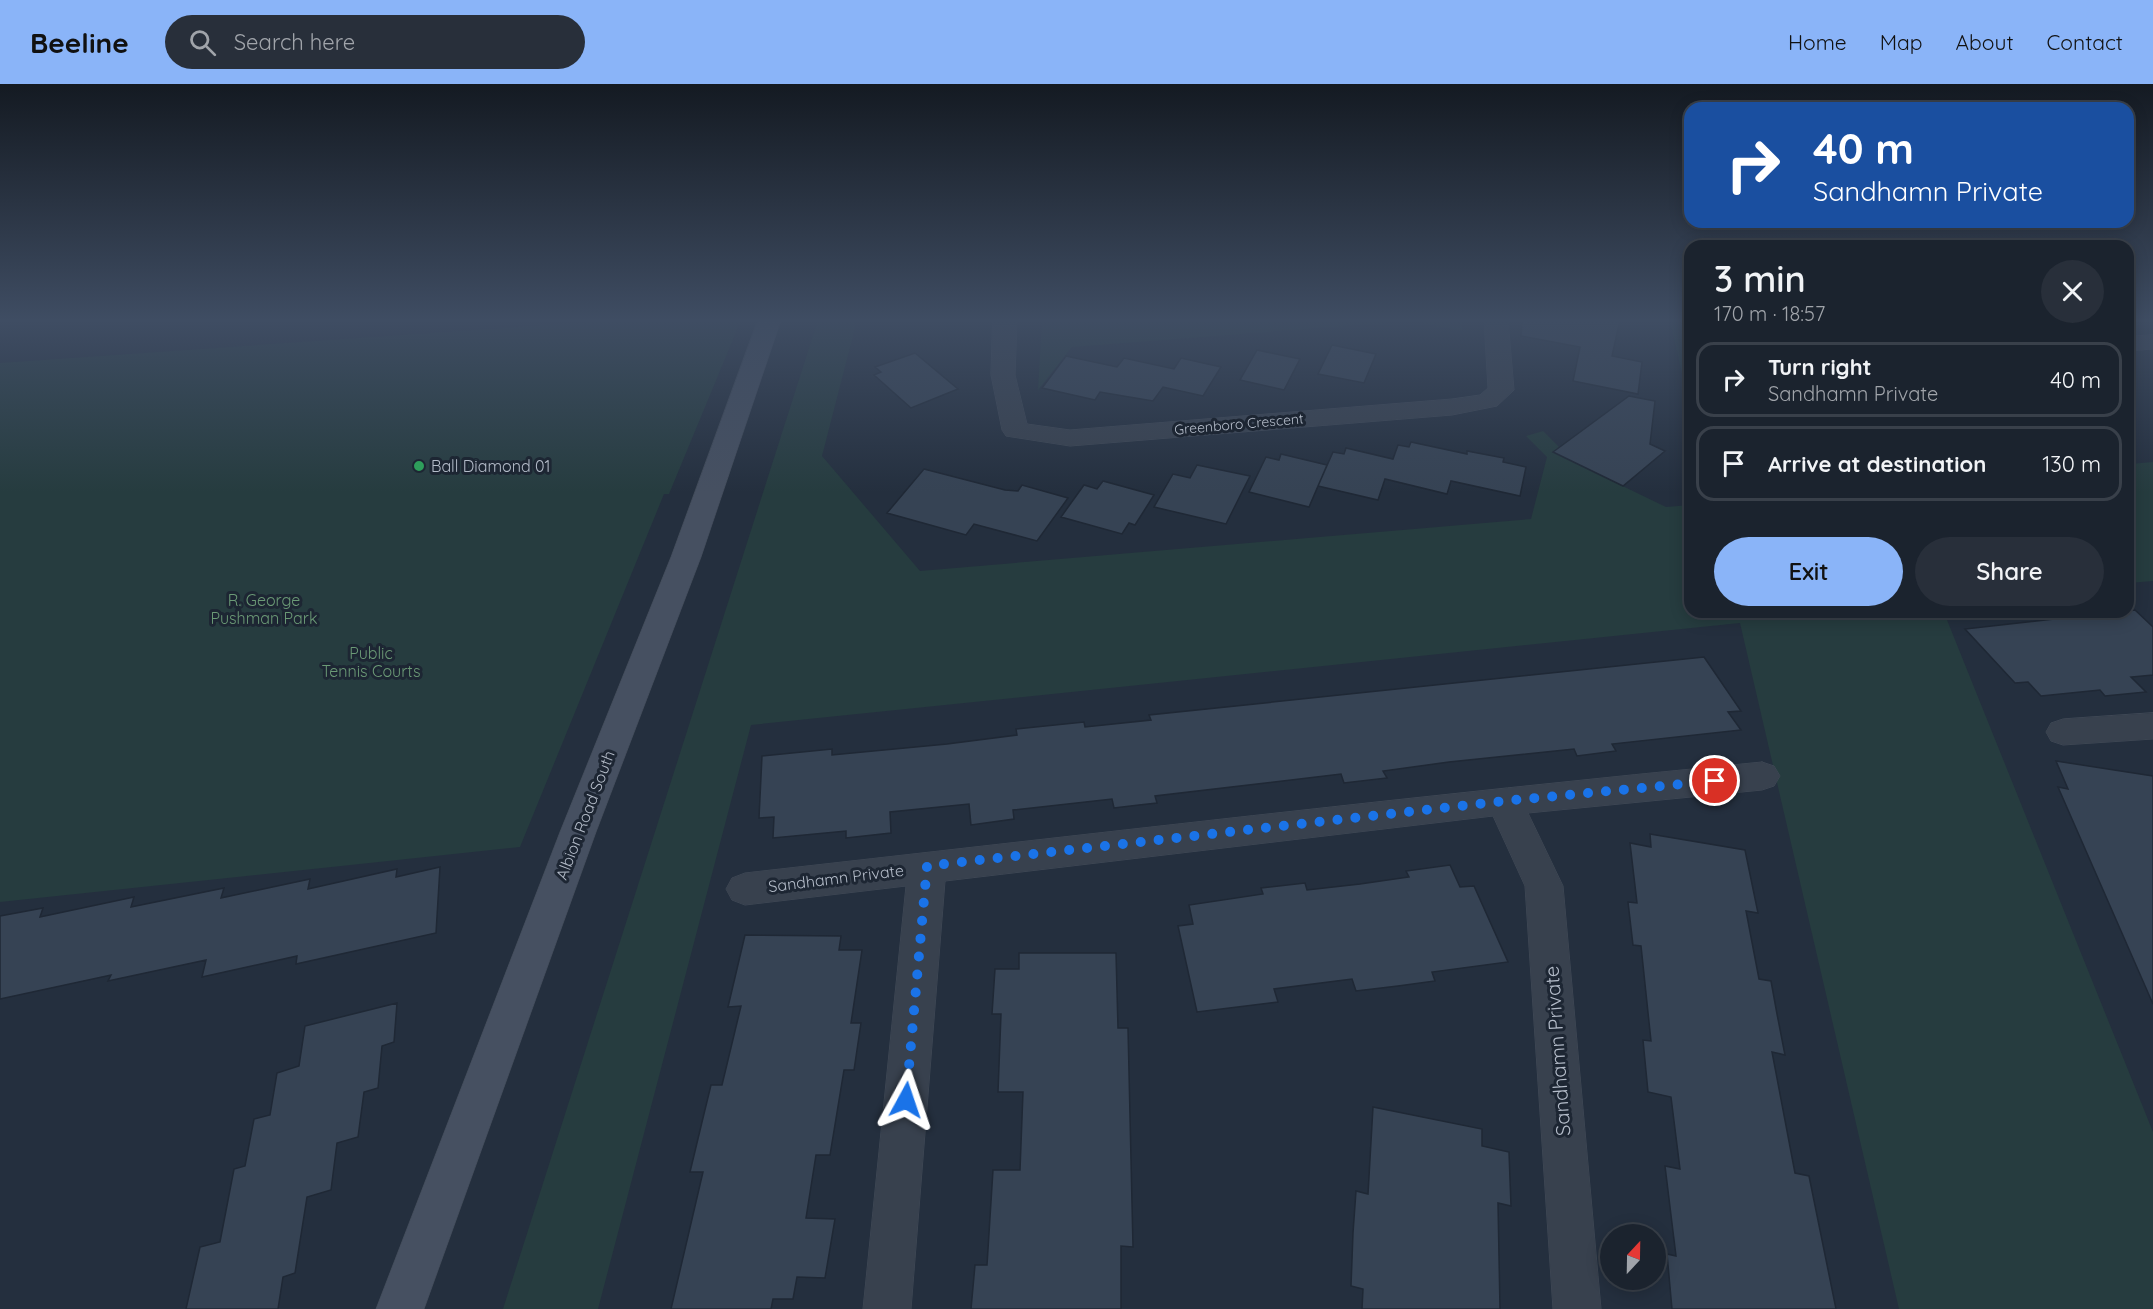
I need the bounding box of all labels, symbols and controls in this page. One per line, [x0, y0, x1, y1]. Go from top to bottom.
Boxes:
search box [165, 15, 585, 69]
text: Beeline [30, 25, 129, 60]
icon: search [186, 26, 219, 59]
text: Search here [234, 28, 355, 56]
text: Home [1788, 29, 1847, 55]
text: Map [1880, 29, 1923, 55]
text: About [1956, 29, 2014, 55]
text: Contact [2047, 29, 2123, 55]
text: 40 m [1813, 122, 1914, 175]
icon: right [1714, 126, 1792, 204]
text: Sandhamn Private [1813, 174, 2043, 208]
text: 3 min [1714, 256, 1806, 301]
button: close [2041, 260, 2104, 323]
text: 170 m · 18:57 [1714, 301, 1825, 326]
text: Turn right [1768, 353, 1872, 381]
icon: right [1717, 363, 1750, 396]
text: 40 m [2050, 366, 2101, 394]
text: Sandhamn Private [1768, 381, 1938, 406]
street label: Greenboro Crescent [1174, 409, 1305, 439]
icon: arrive [1717, 447, 1750, 480]
text: Arrive at destination [1768, 450, 1986, 478]
text: 130 m [2042, 450, 2101, 478]
place label: Ball Diamond 01 [431, 456, 550, 476]
marker: Ball Diamond 01 [412, 459, 426, 473]
button: Exit [1714, 537, 1903, 606]
button: Share [1915, 537, 2104, 606]
park label: R. George Pushman Park [211, 590, 317, 628]
park label: Public Tennis Courts [321, 643, 421, 681]
street label: Albion Road South [551, 748, 619, 882]
pin [1689, 755, 1740, 806]
icon: arrive [1698, 764, 1731, 797]
street label: Sandhamn Private [767, 860, 905, 896]
street label: Sandhamn Private [1539, 965, 1575, 1137]
position arrow [874, 1068, 938, 1132]
north arrow [1600, 1224, 1666, 1290]
map controls [1600, 1224, 1666, 1290]

